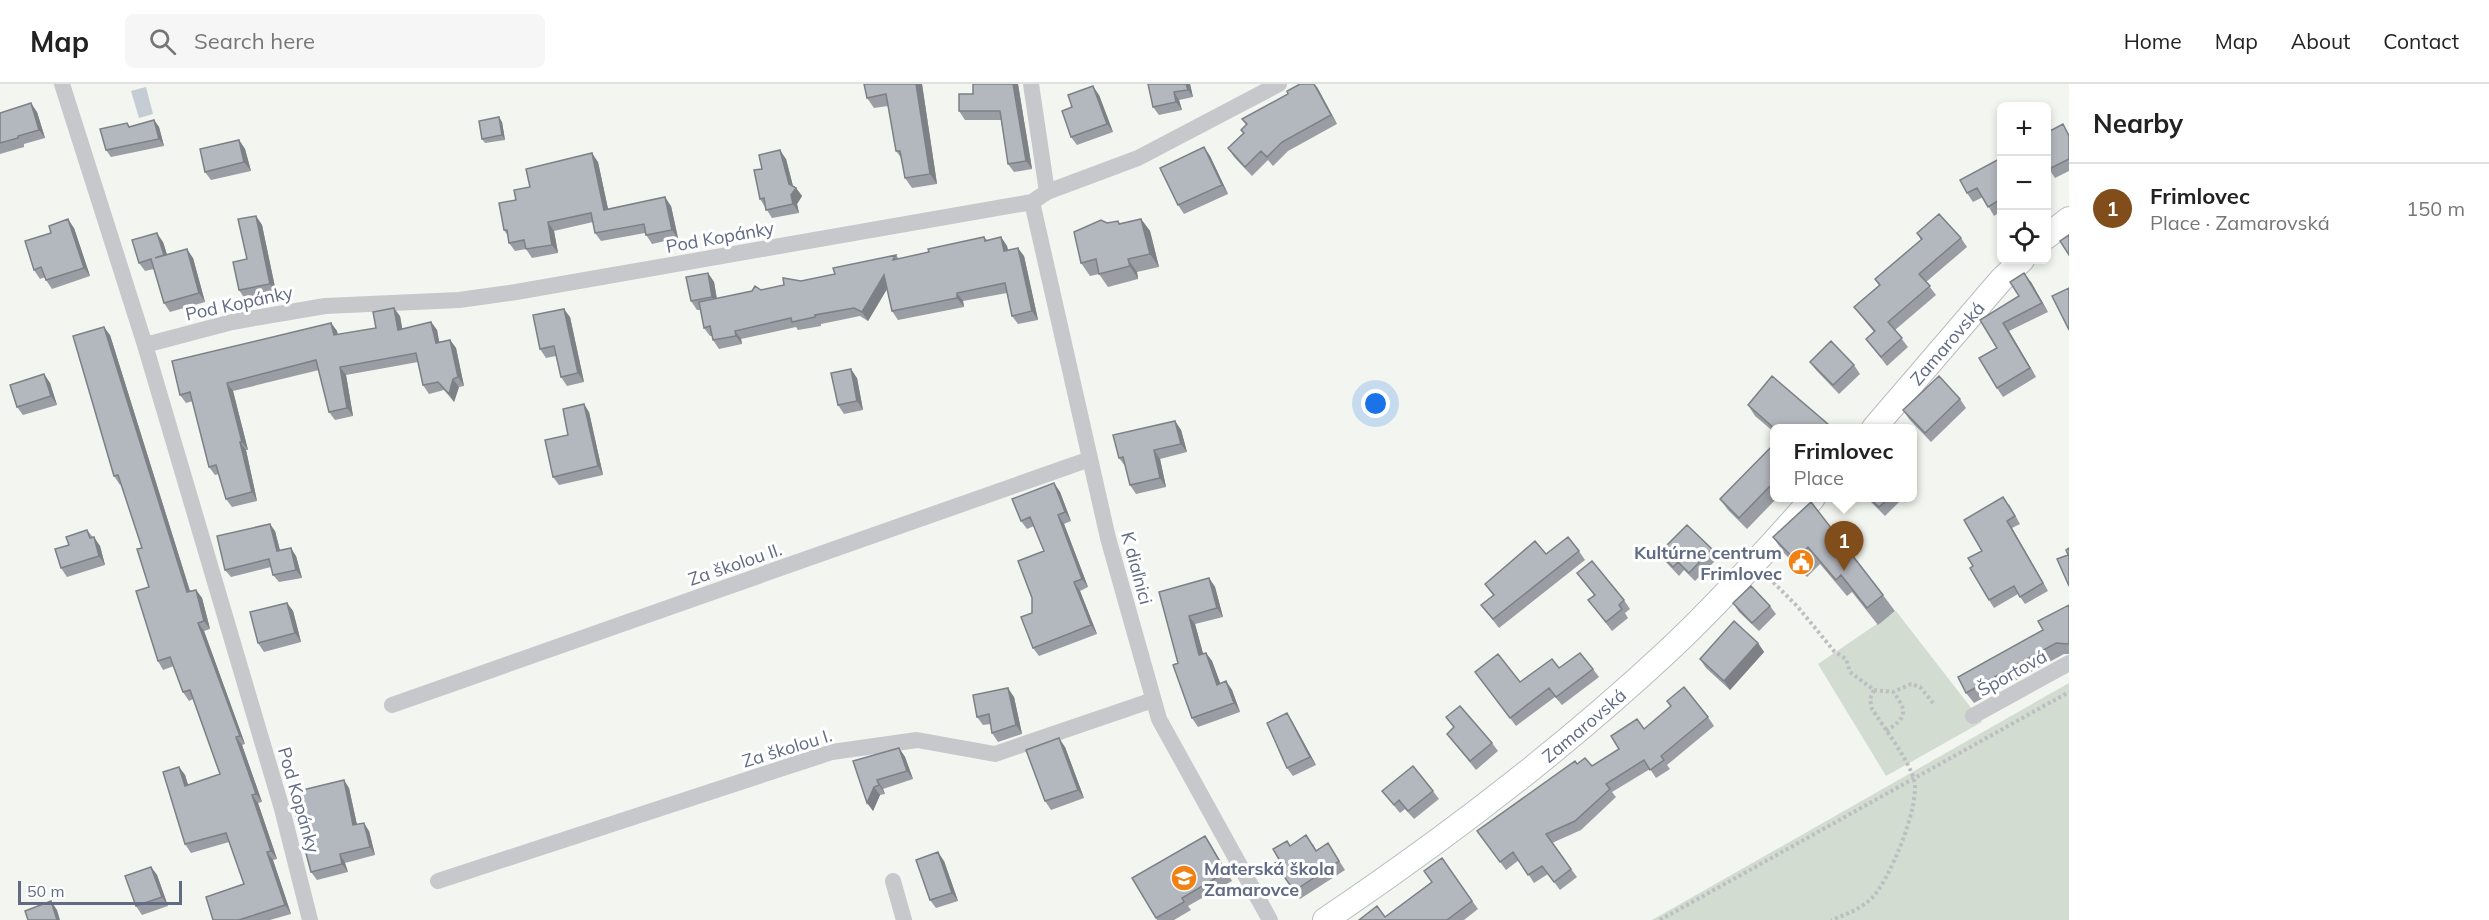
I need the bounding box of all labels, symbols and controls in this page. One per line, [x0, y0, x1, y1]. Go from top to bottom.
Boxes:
search box [125, 14, 545, 68]
text: Map [30, 24, 89, 59]
icon: search [146, 25, 179, 58]
text: Search here [194, 27, 315, 55]
text: Home [2124, 28, 2182, 54]
text: Map [2215, 28, 2258, 54]
text: About [2291, 28, 2350, 54]
text: Contact [2383, 28, 2459, 54]
map controls [1997, 102, 2051, 264]
button: + [1997, 102, 2051, 156]
text: Nearby [2093, 107, 2183, 140]
button: − [1997, 156, 2051, 210]
text: Frimlovec [2150, 182, 2250, 210]
text: 1 [2107, 196, 2119, 221]
text: 150 m [2406, 196, 2465, 221]
button: locate [1997, 210, 2051, 264]
text: Place · Zamarovská [2150, 210, 2330, 235]
street label: Pod Kopánky [664, 216, 776, 258]
street label: Pod Kopánky [183, 280, 295, 326]
street label: Zamarovská [1905, 296, 1989, 390]
your location [1361, 389, 1390, 418]
popup [1770, 424, 1917, 502]
text: Frimlovec [1794, 437, 1893, 465]
text: Place [1794, 465, 1844, 490]
pin: 1 [1824, 522, 1864, 571]
street label: K diaľnici [1116, 529, 1158, 607]
street label: Za školou II. [685, 537, 785, 591]
place label: Kultúrne centrum Frimlovec [1634, 541, 1782, 585]
public building icon: Kultúrne centrum Frimlovec [1786, 547, 1816, 577]
street label: Športová [1973, 645, 2051, 701]
street label: Zamarovská [1537, 683, 1631, 767]
street label: Za školou I. [739, 723, 835, 773]
street label: Pod Kopánky [273, 744, 325, 856]
place label: Materská škola Zamarovce [1204, 857, 1335, 901]
school or university icon: Materská škola Zamarovce [1169, 863, 1199, 893]
scale bar [18, 878, 182, 906]
text: 50 m [27, 881, 64, 901]

